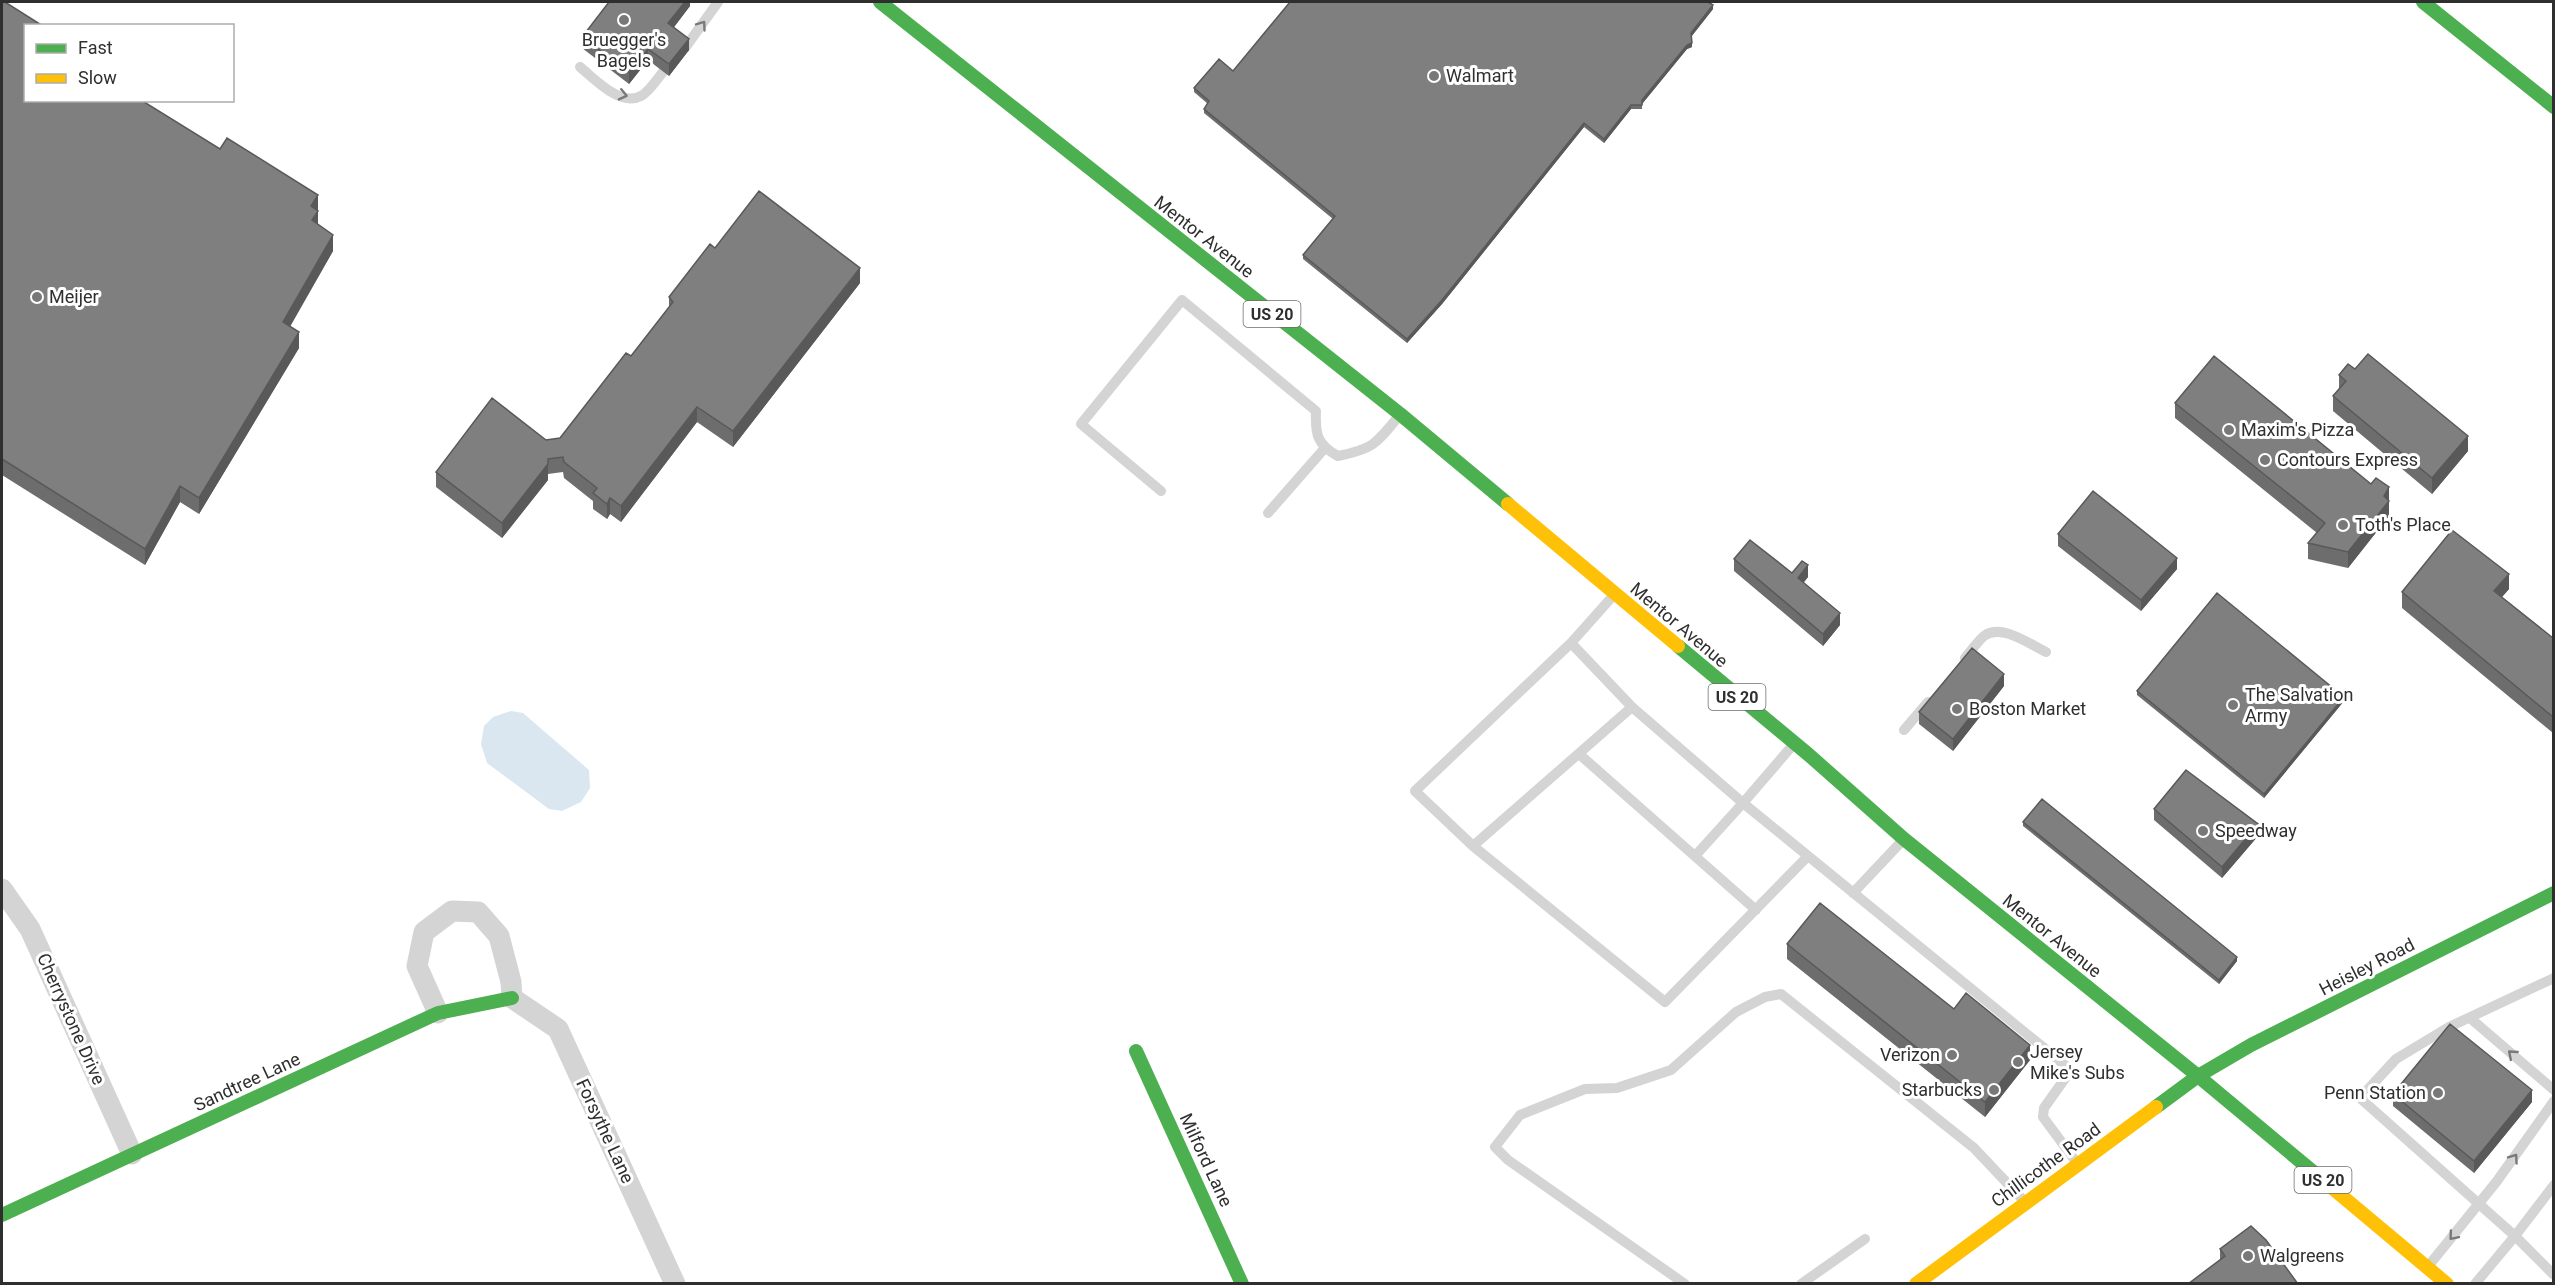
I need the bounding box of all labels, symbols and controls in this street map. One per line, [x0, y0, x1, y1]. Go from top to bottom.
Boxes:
marker: Bruegger's Bagels [617, 13, 631, 27]
one-way arrow [695, 20, 706, 31]
legend [24, 24, 234, 102]
place label: Bruegger's Bagels [582, 29, 666, 71]
text: Fast [78, 37, 113, 58]
place label: Walmart [1446, 65, 1514, 86]
text: Slow [78, 67, 117, 88]
marker: Walmart [1427, 69, 1441, 83]
one-way arrow [618, 88, 628, 101]
street label: Mentor Avenue [1150, 191, 1258, 282]
place label: Meijer [49, 286, 99, 307]
marker: Meijer [30, 290, 44, 304]
road number: US 20 [1244, 301, 1300, 327]
place label: Maxim's Pizza [2241, 419, 2354, 440]
marker: Maxim's Pizza [2222, 423, 2236, 437]
place label: Contours Express [2277, 449, 2418, 470]
marker: Contours Express [2258, 453, 2272, 467]
place label: Toth's Place [2355, 514, 2451, 535]
marker: Toth's Place [2336, 518, 2350, 532]
street label: Mentor Avenue [1626, 578, 1732, 671]
road number: US 20 [1708, 684, 1766, 710]
place label: The Salvation Army [2245, 684, 2353, 726]
place label: Boston Market [1969, 698, 2086, 719]
marker: The Salvation Army [2226, 698, 2240, 712]
marker: Boston Market [1950, 702, 1964, 716]
place label: Speedway [2215, 820, 2297, 841]
marker: Speedway [2196, 824, 2210, 838]
street label: Mentor Avenue [1999, 890, 2106, 982]
street label: Heisley Road [2316, 934, 2418, 1000]
street label: Cherrystone Drive [33, 950, 110, 1088]
place label: Jersey Mike's Subs [2030, 1041, 2125, 1083]
place label: Verizon [1880, 1044, 1940, 1065]
street label: Sandtree Lane [190, 1048, 303, 1115]
marker: Verizon [1945, 1048, 1959, 1062]
one-way arrow [2508, 1050, 2519, 1061]
marker: Jersey Mike's Subs [2011, 1055, 2025, 1069]
street label: Forsythe Lane [572, 1075, 639, 1186]
place label: Starbucks [1902, 1079, 1982, 1100]
place label: Penn Station [2324, 1082, 2426, 1103]
marker: Starbucks [1987, 1083, 2001, 1097]
marker: Penn Station [2431, 1086, 2445, 1100]
street label: Milford Lane [1176, 1110, 1237, 1210]
street label: Chillicothe Road [1987, 1118, 2104, 1211]
one-way arrow [2507, 1153, 2518, 1164]
road number: US 20 [2294, 1167, 2352, 1193]
one-way arrow [2450, 1229, 2461, 1240]
place label: Walgreens [2260, 1245, 2344, 1266]
marker: Walgreens [2241, 1249, 2255, 1263]

